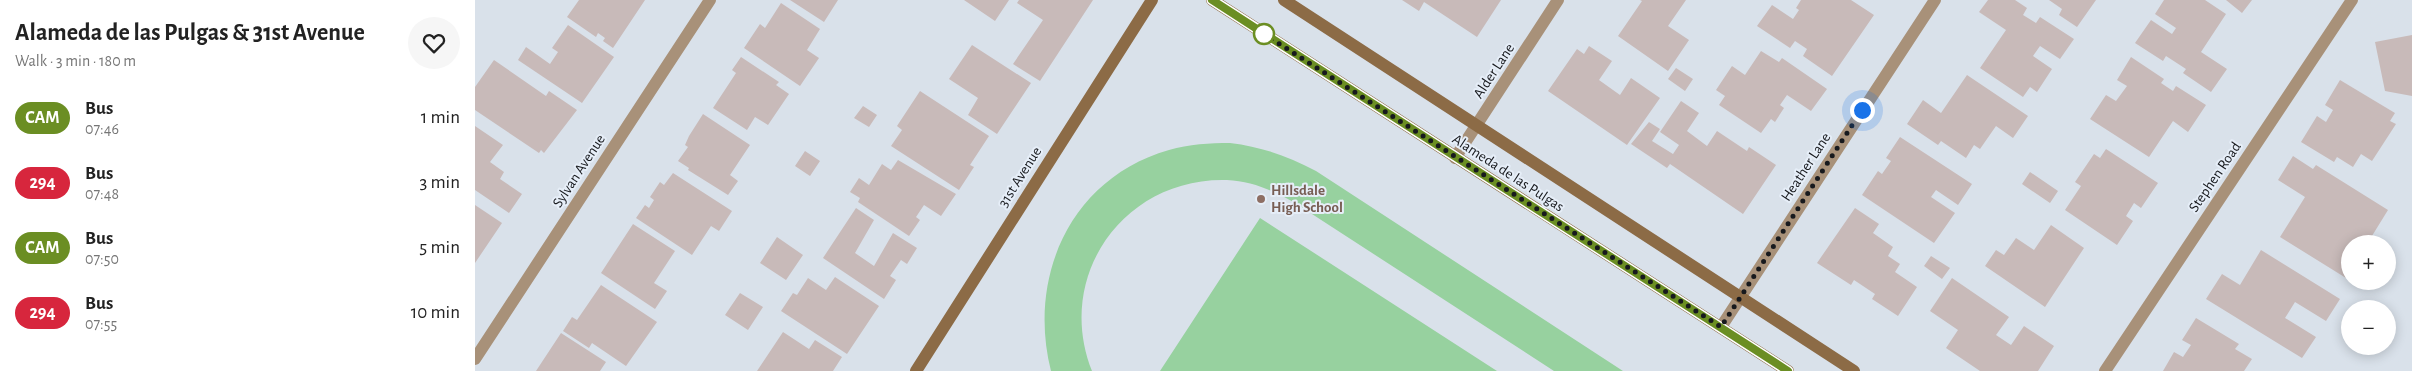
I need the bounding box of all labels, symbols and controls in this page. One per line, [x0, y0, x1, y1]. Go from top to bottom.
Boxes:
button: heart [408, 17, 460, 69]
text: Alameda de las Pulgas & 31st Avenue [15, 21, 365, 45]
unlabelled marker [1253, 23, 1275, 45]
street label: Alder Lane [1471, 41, 1517, 101]
text: Walk · 3 min · 180 m [15, 53, 136, 69]
your location [1850, 98, 1875, 123]
text: Bus [85, 99, 113, 118]
text: 1 min [421, 108, 460, 127]
text: CAM [25, 109, 60, 127]
text: 07:46 [85, 121, 119, 137]
street label: Heather Lane [1778, 130, 1834, 204]
street label: Alameda de las Pulgas [1450, 131, 1566, 215]
street label: Sylvan Avenue [550, 132, 608, 210]
street label: Stephen Road [2186, 139, 2244, 215]
street label: 31st Avenue [996, 144, 1044, 210]
text: Bus [85, 164, 113, 183]
text: 3 min [419, 173, 460, 192]
text: 294 [29, 174, 56, 192]
place label: Hillsdale High School [1271, 183, 1343, 215]
text: 07:48 [85, 186, 119, 202]
marker: Hillsdale High School [1255, 193, 1267, 205]
text: Bus [85, 229, 113, 248]
map controls [2341, 235, 2396, 355]
button: + [2341, 235, 2396, 290]
text: 5 min [419, 238, 460, 257]
text: CAM [25, 239, 60, 257]
text: 07:50 [85, 251, 119, 267]
text: Bus [85, 294, 113, 313]
button: − [2341, 300, 2396, 355]
text: 10 min [411, 303, 460, 322]
text: 294 [29, 304, 56, 322]
text: 07:55 [85, 316, 117, 332]

